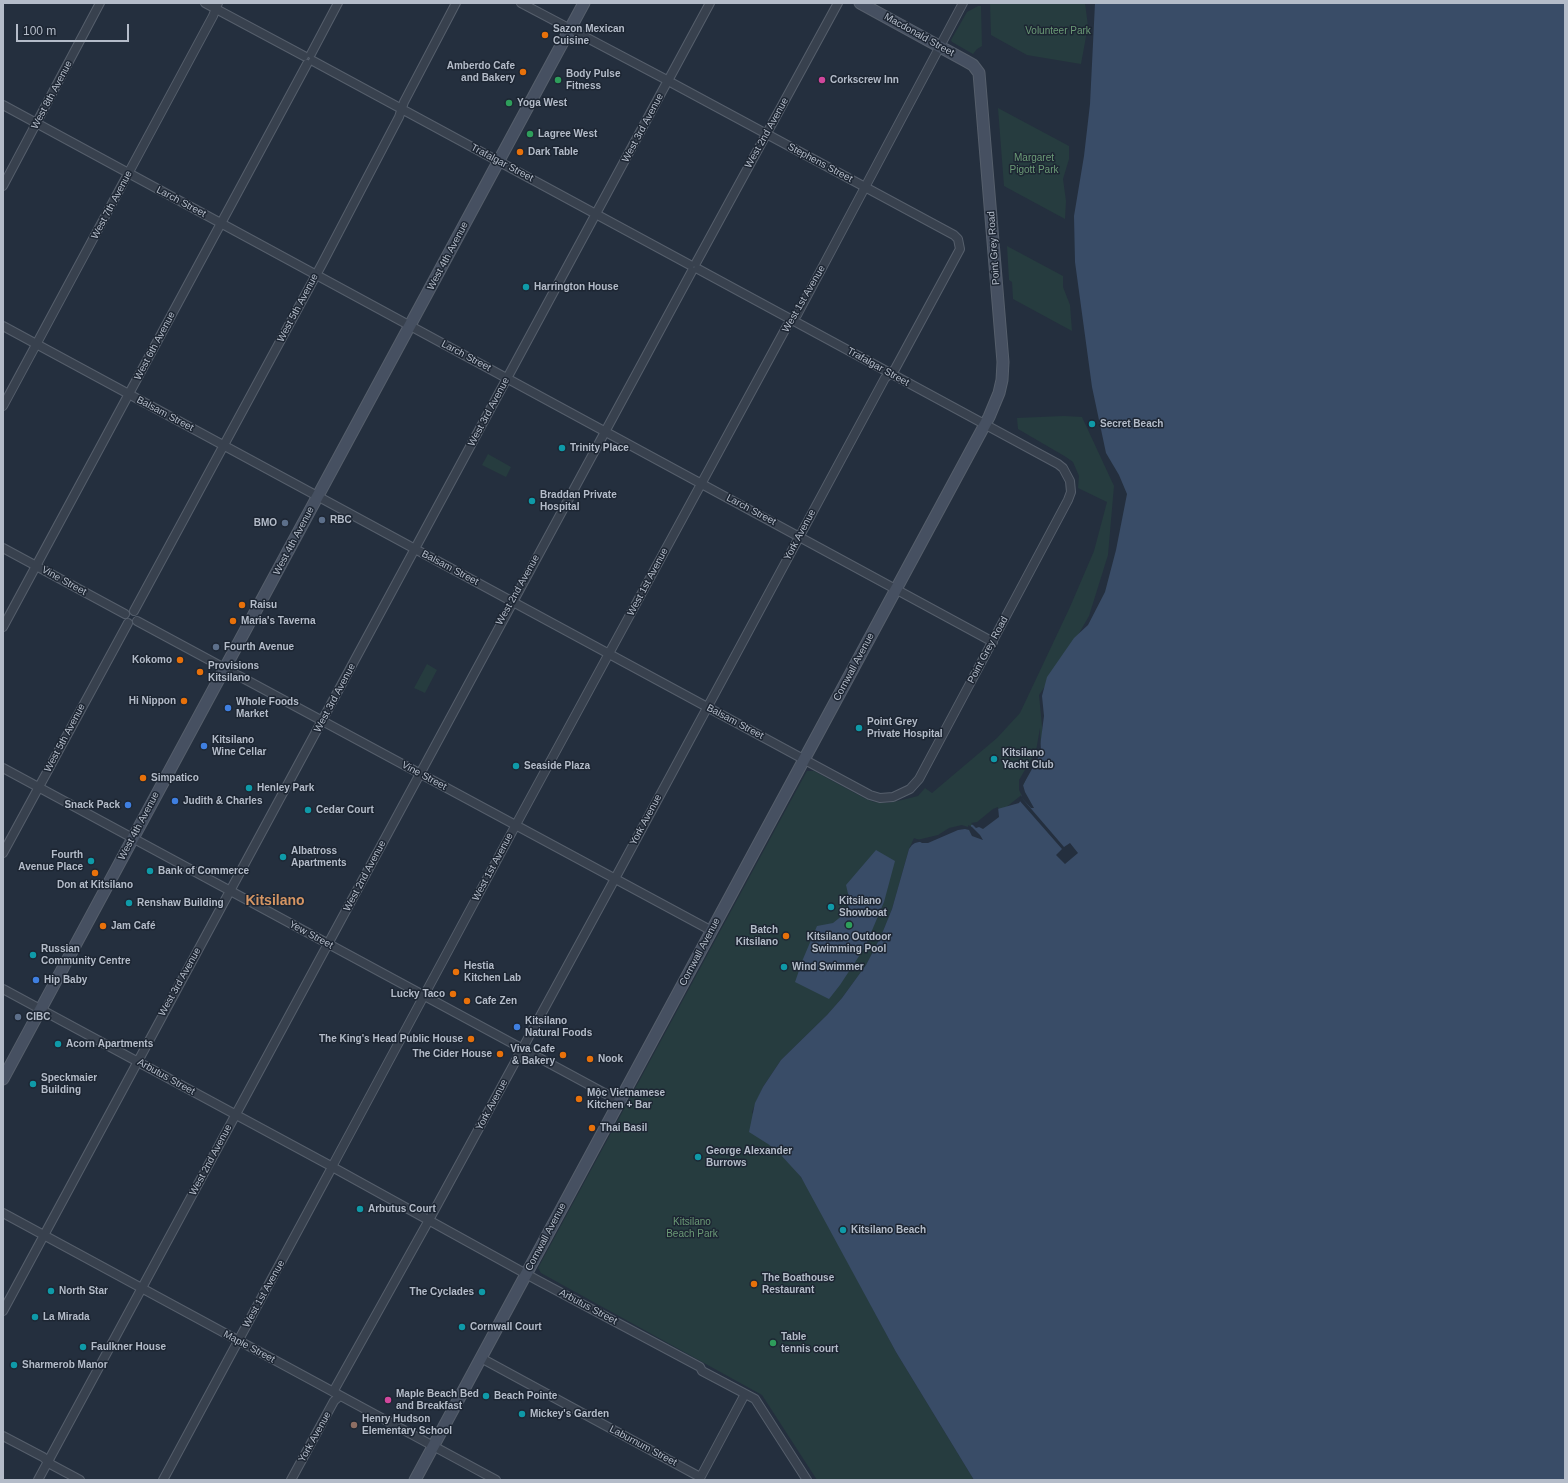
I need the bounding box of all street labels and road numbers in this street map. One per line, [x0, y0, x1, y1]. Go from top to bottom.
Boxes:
street label: Macdonald Street [882, 11, 956, 59]
street label: West 8th Avenue [29, 59, 75, 131]
street label: West 3rd Avenue [620, 91, 666, 165]
street label: West 2nd Avenue [743, 96, 791, 170]
street label: Trafalgar Street [469, 141, 535, 185]
street label: Stephens Street [786, 141, 854, 185]
street label: West 7th Avenue [89, 169, 135, 241]
street label: Larch Street [154, 184, 208, 220]
street label: Point Grey Road [985, 211, 1003, 285]
street label: West 4th Avenue [425, 220, 471, 292]
street label: West 1st Avenue [780, 263, 828, 335]
street label: West 5th Avenue [275, 272, 321, 344]
street label: West 6th Avenue [132, 310, 178, 382]
street label: Larch Street [439, 338, 493, 374]
street label: Trafalgar Street [845, 345, 911, 389]
street label: West 3rd Avenue [466, 375, 512, 449]
street label: Balsam Street [134, 394, 196, 434]
street label: Larch Street [724, 492, 778, 528]
street label: West 4th Avenue [271, 505, 317, 577]
street label: York Avenue [782, 507, 818, 563]
street label: West 1st Avenue [625, 546, 671, 618]
street label: Balsam Street [419, 548, 481, 588]
street label: West 2nd Avenue [494, 553, 542, 627]
street label: Vine Street [40, 564, 88, 598]
street label: Point Grey Road [965, 615, 1011, 685]
street label: Cornwall Avenue [831, 631, 877, 703]
street label: West 3rd Avenue [312, 661, 358, 735]
street label: West 5th Avenue [42, 702, 88, 774]
street label: Balsam Street [704, 702, 766, 742]
street label: Vine Street [399, 759, 449, 793]
street label: West 4th Avenue [116, 790, 162, 862]
street label: York Avenue [628, 792, 664, 848]
street label: West 1st Avenue [470, 831, 516, 903]
street label: West 2nd Avenue [341, 838, 389, 914]
street label: Cornwall Avenue [677, 916, 723, 988]
street label: Yew Street [287, 918, 335, 952]
street label: West 3rd Avenue [156, 946, 204, 1018]
street label: Arbutus Street [135, 1056, 197, 1098]
street label: York Avenue [474, 1077, 510, 1133]
street label: West 2nd Avenue [187, 1122, 235, 1198]
street label: Cornwall Avenue [523, 1201, 569, 1273]
street label: West 1st Avenue [241, 1258, 287, 1330]
street label: Arbutus Street [557, 1287, 619, 1327]
street label: Maple Street [221, 1328, 277, 1366]
street label: York Avenue [296, 1410, 334, 1464]
street label: Laburnum Street [607, 1423, 679, 1469]

